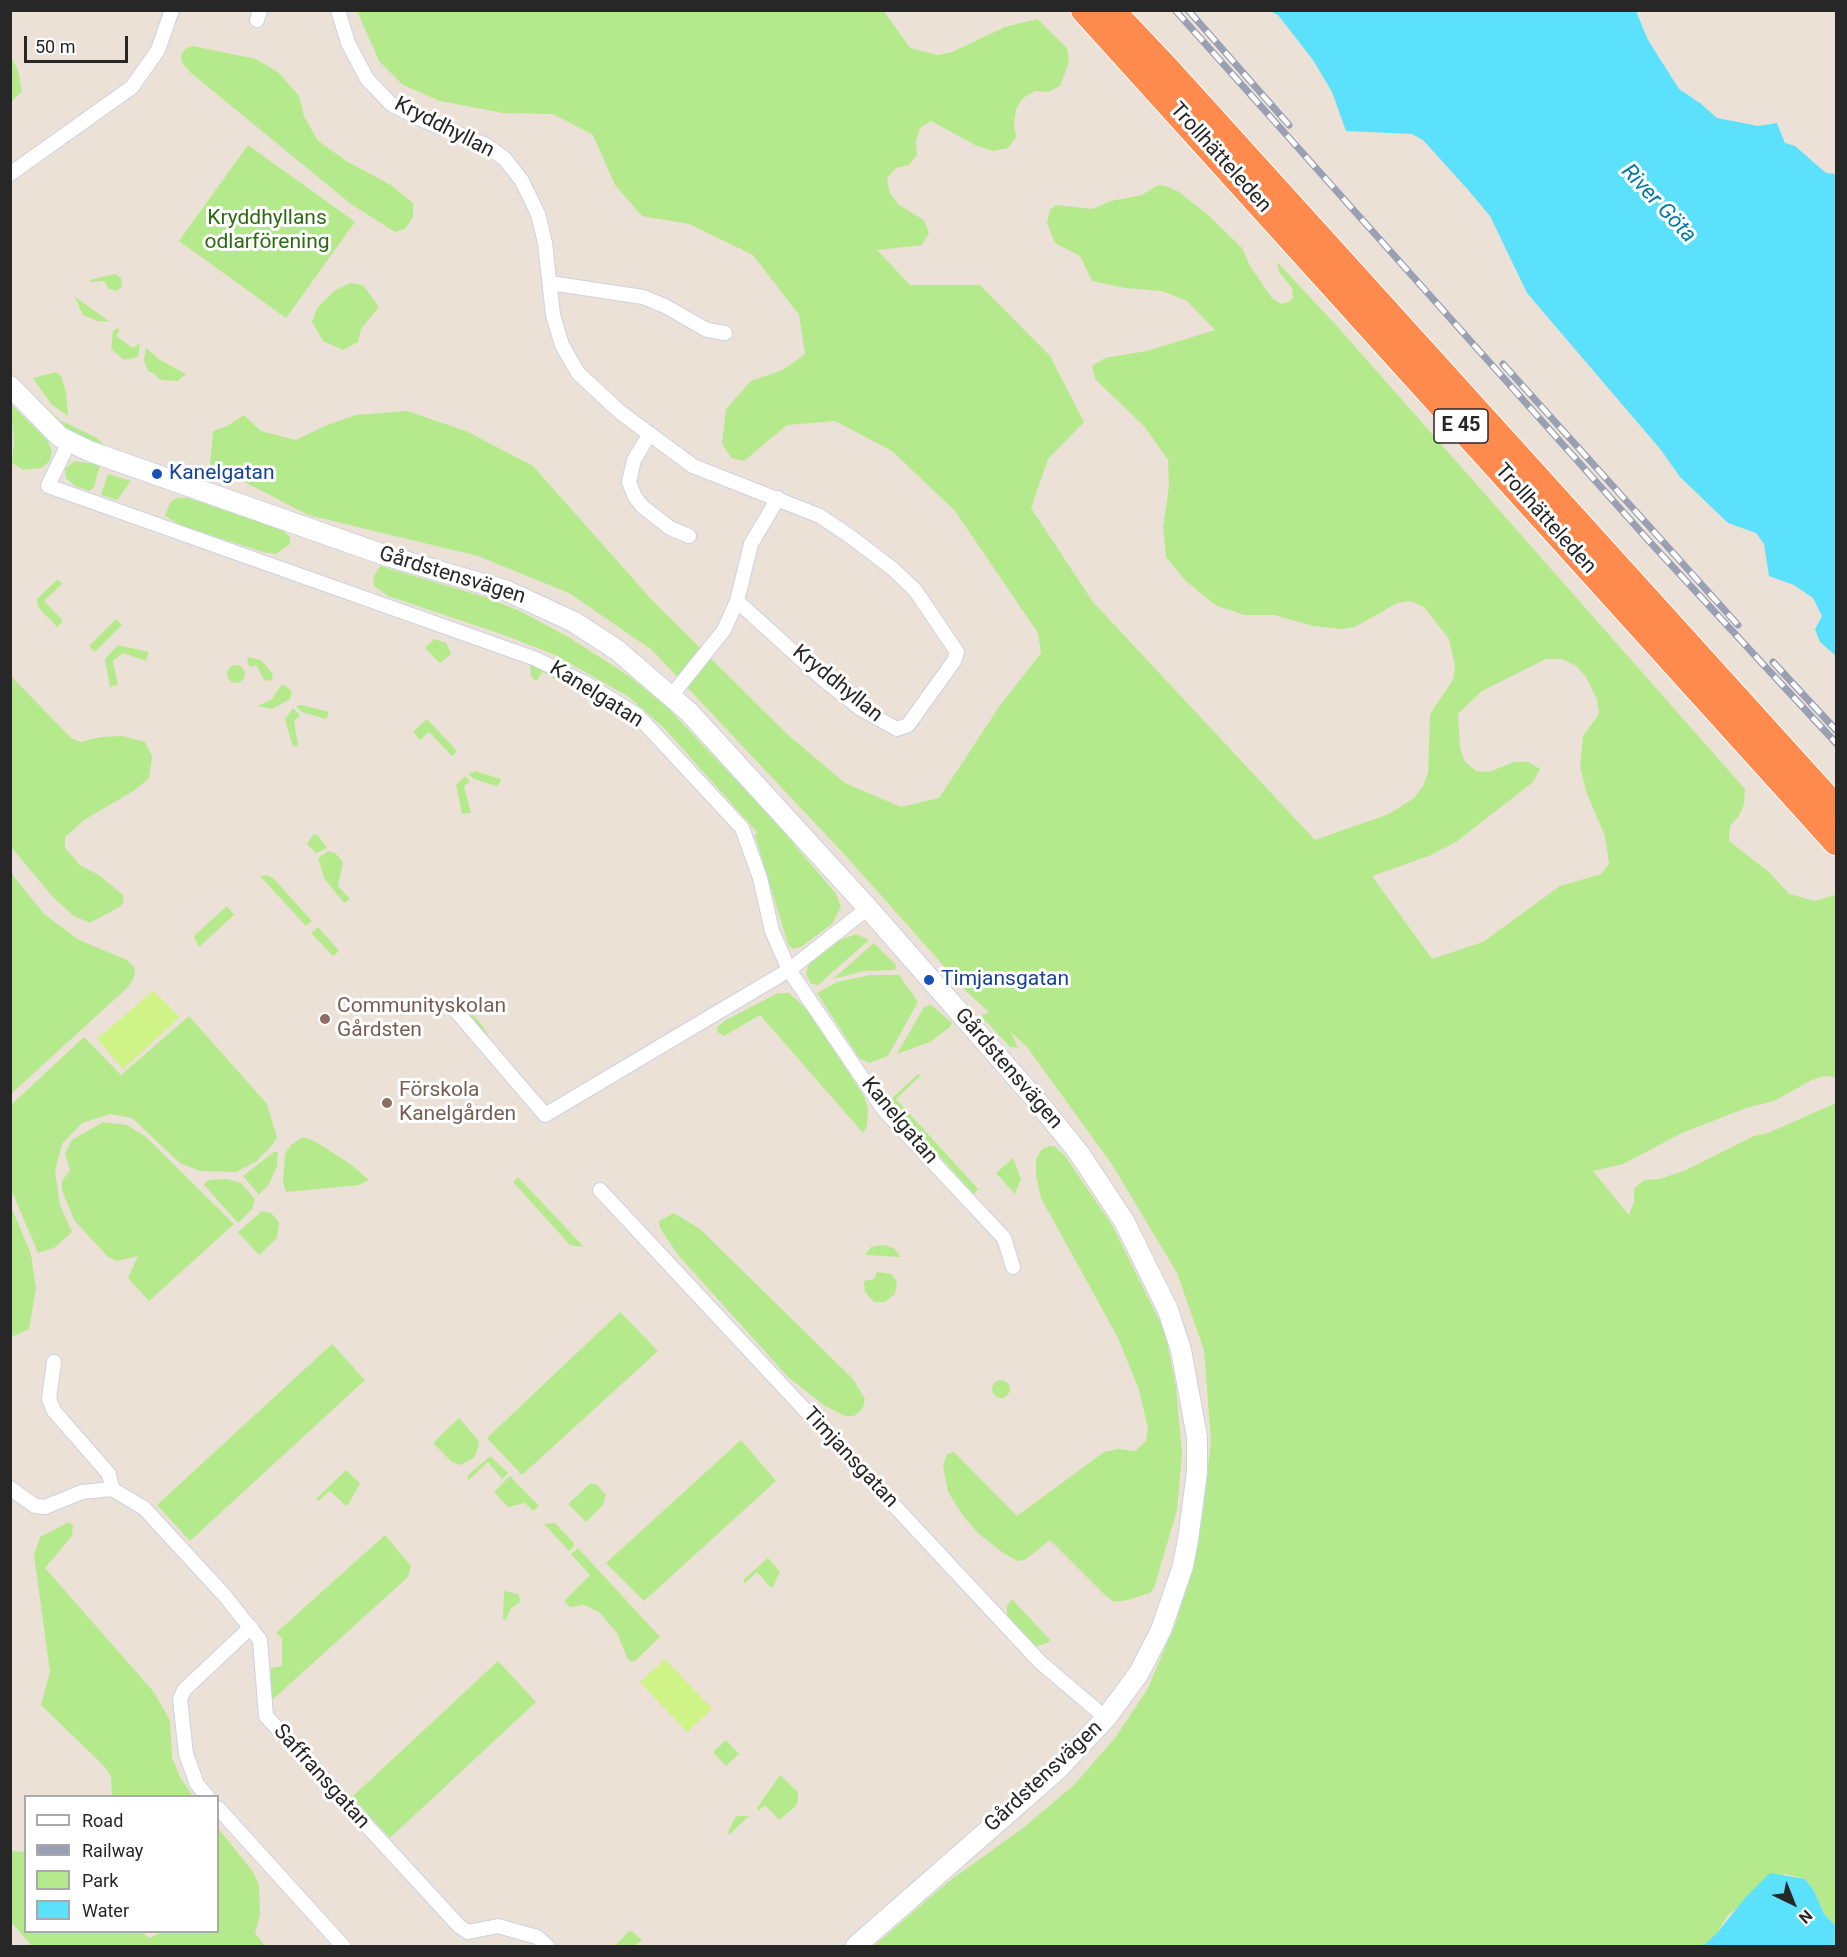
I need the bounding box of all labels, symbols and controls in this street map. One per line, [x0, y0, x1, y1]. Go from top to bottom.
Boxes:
scale bar [27, 24, 130, 62]
text: 50 m [35, 36, 75, 57]
street label: Kryddhyllan [390, 92, 498, 164]
street label: Trollhätteleden [1164, 98, 1276, 218]
water label: River Göta [1615, 159, 1701, 249]
park label: Kryddhyllans odlarförening [204, 206, 330, 256]
road number: E 45 [1434, 409, 1488, 443]
street label: Trollhätteleden [1489, 459, 1601, 579]
place label: Kanelgatan [169, 461, 275, 487]
marker: Kanelgatan [150, 467, 164, 481]
street label: Gårdstensvägen [376, 542, 528, 610]
street label: Kryddhyllan [787, 640, 887, 728]
street label: Kanelgatan [545, 656, 647, 734]
place label: Timjansgatan [941, 967, 1069, 993]
marker: Timjansgatan [922, 973, 936, 987]
place label: Communityskolan Gårdsten [337, 994, 506, 1044]
street label: Gårdstensvägen [949, 1003, 1067, 1135]
marker: Communityskolan Gårdsten [318, 1012, 332, 1026]
street label: Kanelgatan [855, 1072, 943, 1170]
place label: Förskola Kanelgården [399, 1078, 516, 1128]
marker: Förskola Kanelgården [380, 1096, 394, 1110]
street label: Timjansgatan [797, 1403, 903, 1513]
street label: Gårdstensvägen [980, 1716, 1108, 1838]
street label: Saffransgatan [267, 1719, 375, 1835]
legend [24, 1795, 219, 1933]
text: Road [82, 1810, 123, 1831]
text: Railway [82, 1840, 143, 1861]
text: Park [82, 1870, 118, 1891]
north arrow [1763, 1873, 1823, 1933]
text: Water [82, 1900, 129, 1921]
text: N [1795, 1906, 1816, 1927]

